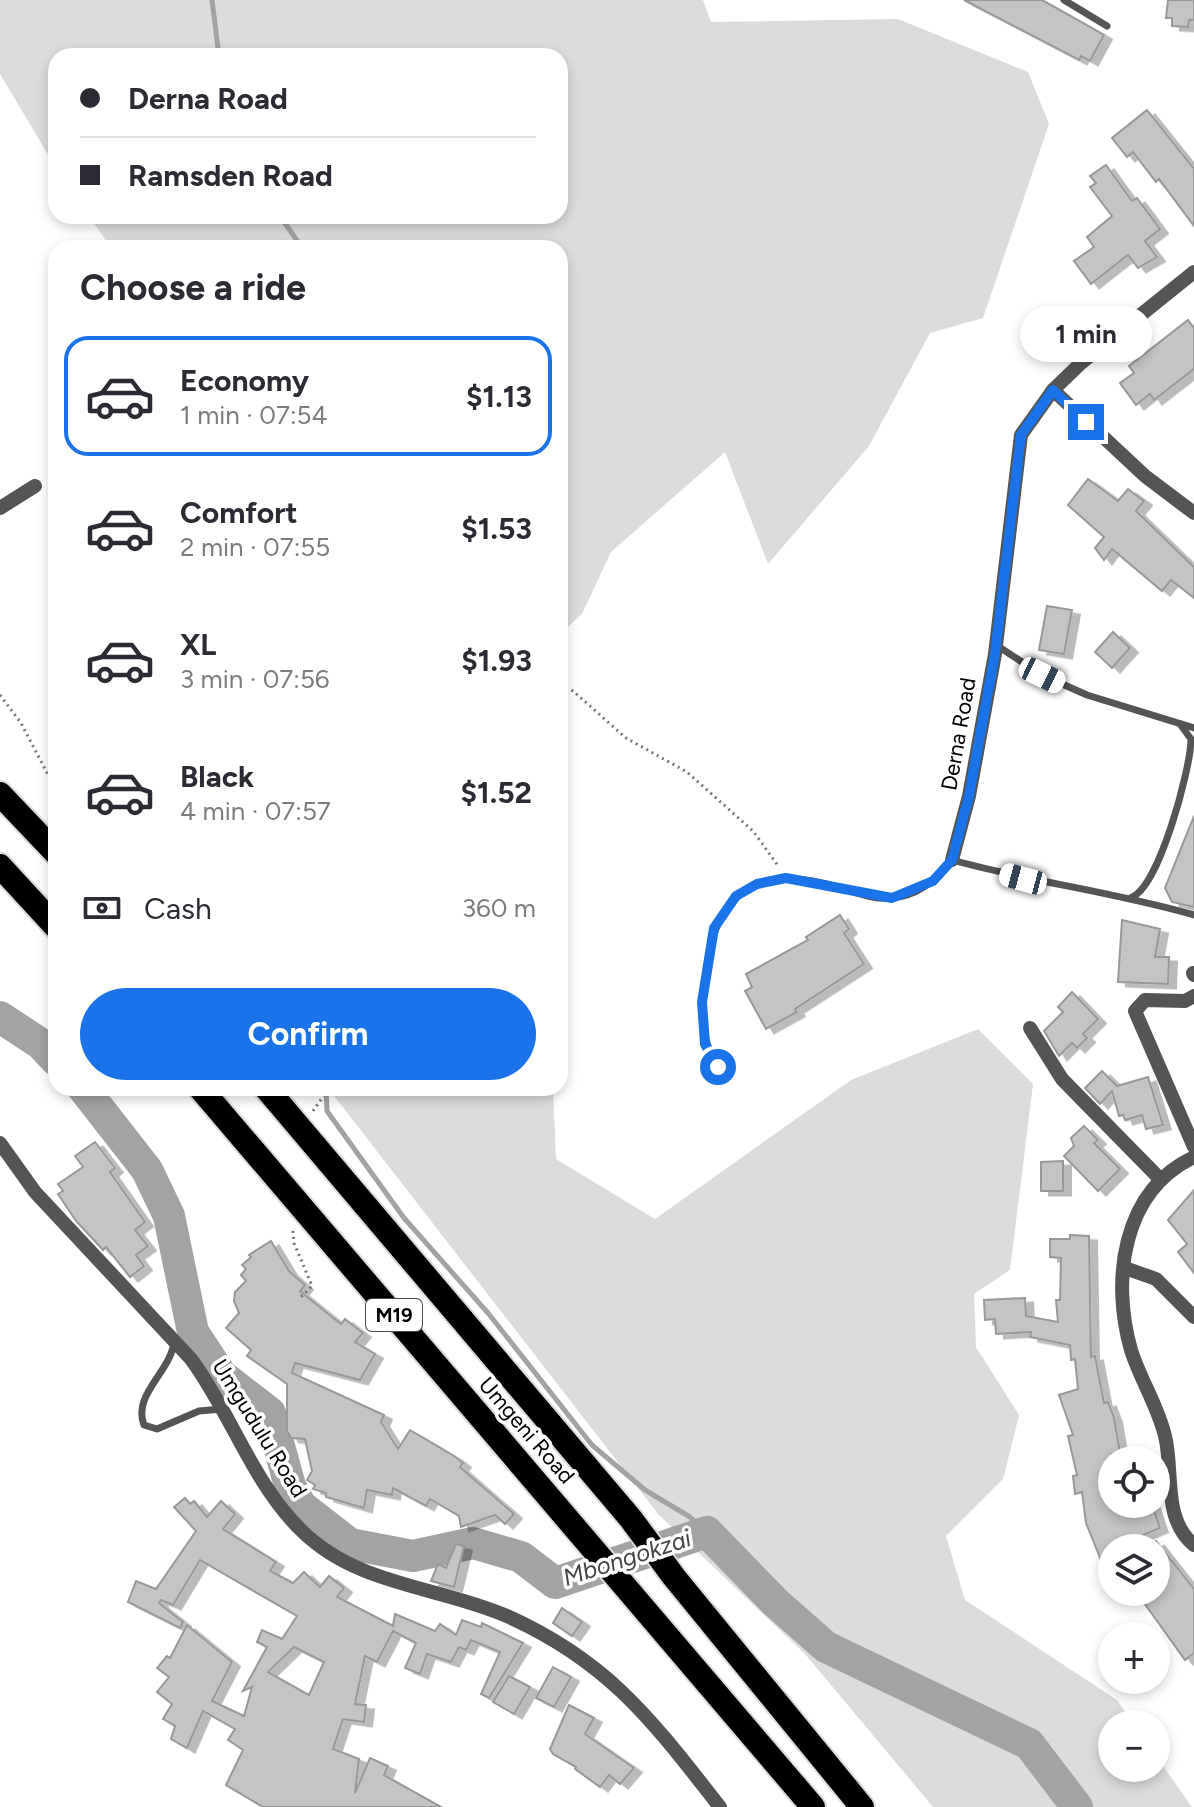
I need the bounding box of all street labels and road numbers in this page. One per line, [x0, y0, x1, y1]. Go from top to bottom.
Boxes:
street label: Derna Road [935, 676, 982, 793]
road number: M19 [366, 1299, 422, 1331]
street label: Umgudulu Road [206, 1354, 313, 1502]
street label: Umgeni Road [473, 1371, 580, 1489]

